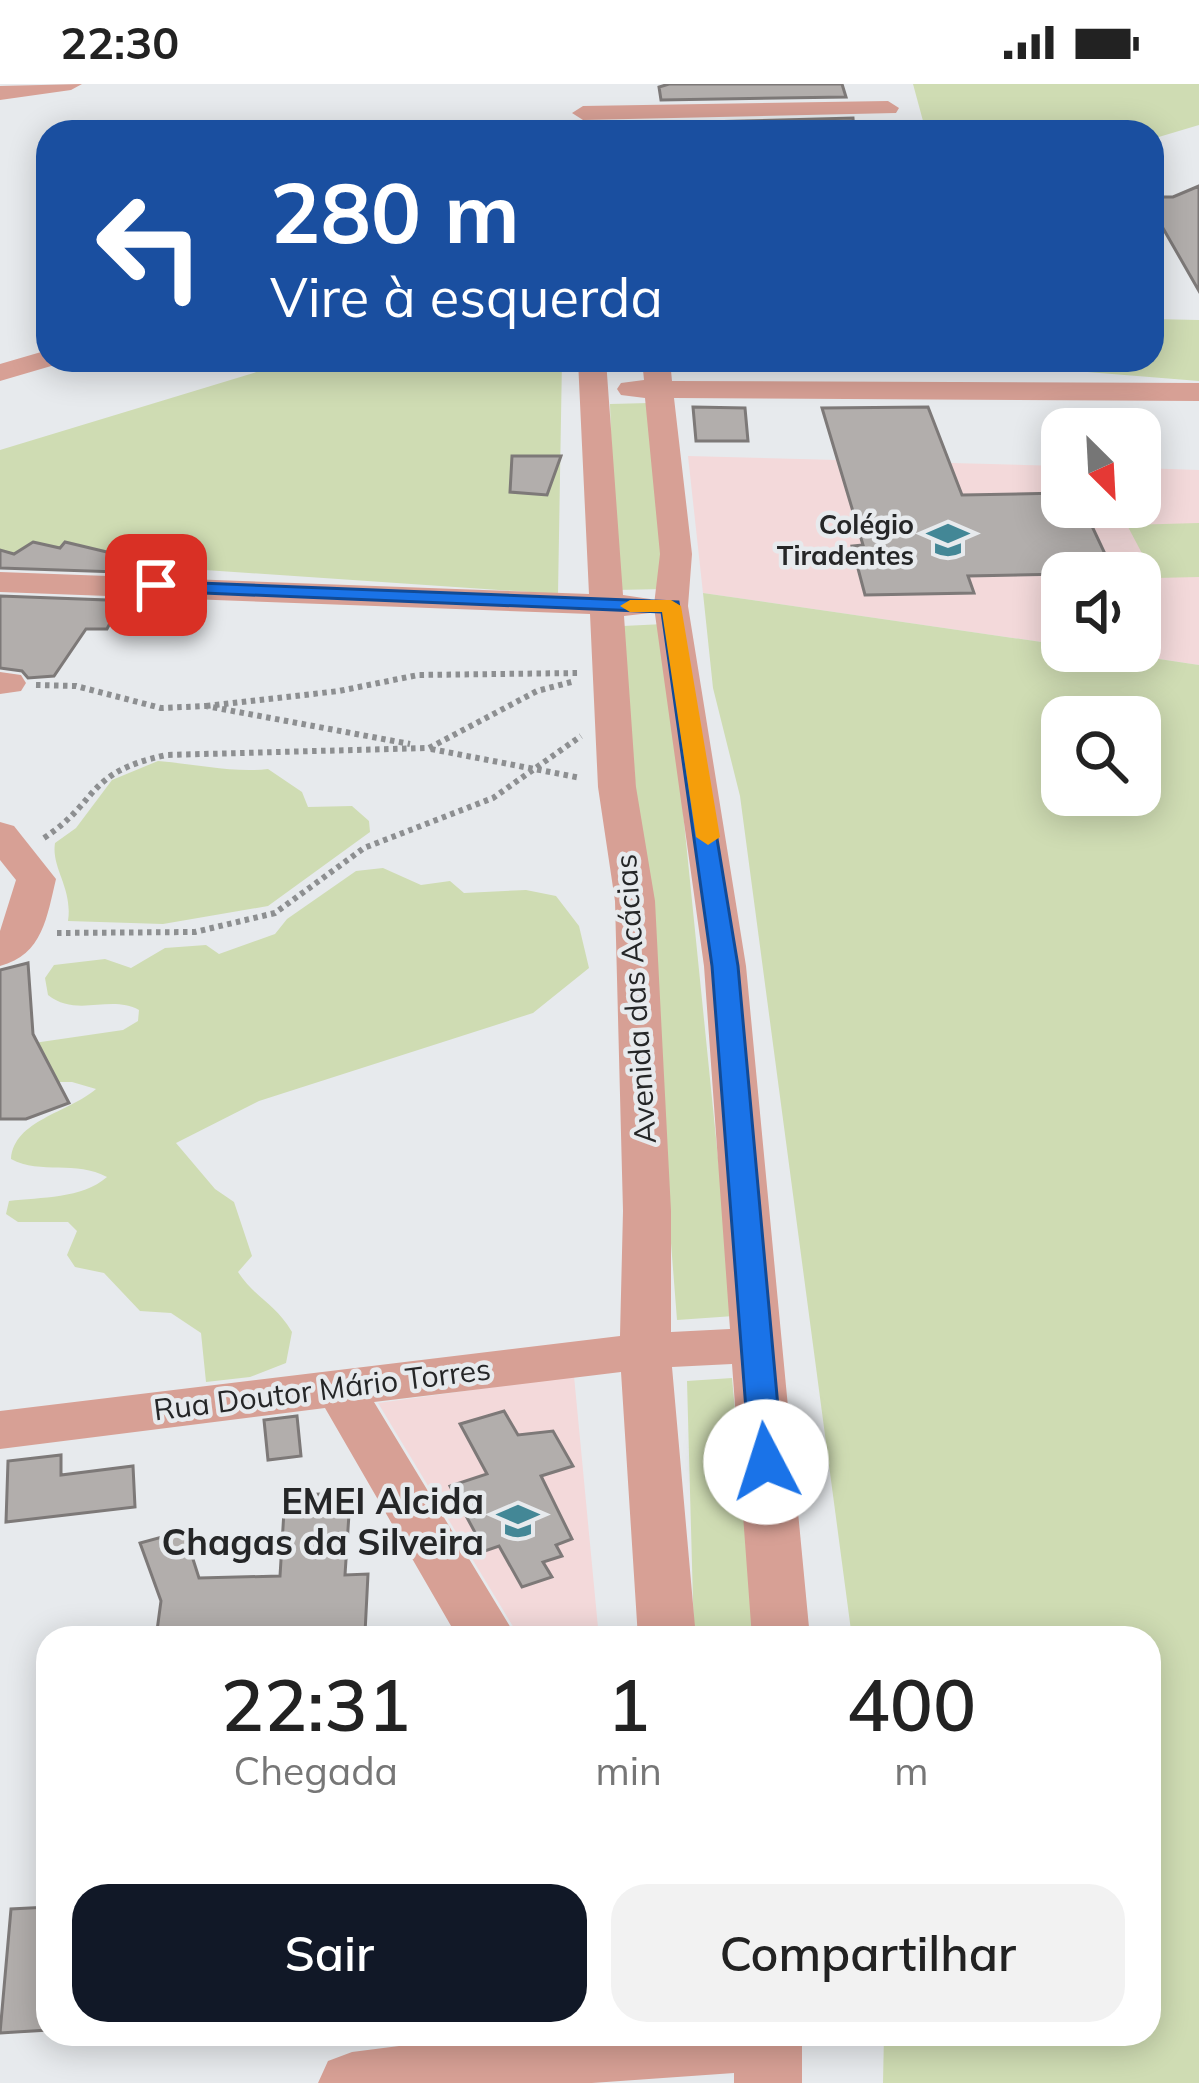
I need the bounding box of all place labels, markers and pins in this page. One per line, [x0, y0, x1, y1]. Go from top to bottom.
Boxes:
place label: Colégio Tiradentes [777, 507, 914, 572]
school or university icon: Colégio Tiradentes [925, 517, 971, 563]
pin [105, 534, 207, 636]
place label: EMEI Alcida Chagas da Silveira [162, 1478, 484, 1564]
school or university icon: EMEI Alcida Chagas da Silveira [495, 1498, 541, 1544]

